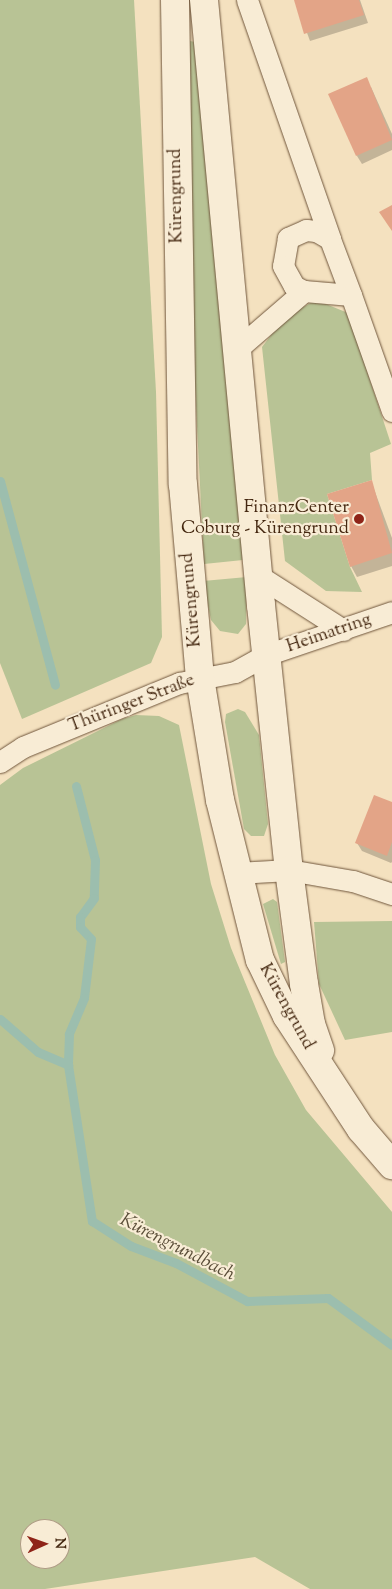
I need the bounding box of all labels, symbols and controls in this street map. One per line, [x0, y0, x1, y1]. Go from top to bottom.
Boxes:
street label: Kürengrund [165, 148, 189, 244]
place label: FinanzCenter Coburg - Kürengrund [181, 498, 349, 540]
marker: FinanzCenter Coburg - Kürengrund [353, 513, 365, 525]
street label: Kürengrund [177, 552, 207, 648]
street label: Heimatring [284, 609, 374, 659]
street label: Thüringer Straße [66, 670, 198, 738]
street label: Kürengrund [254, 960, 318, 1054]
water label: Kürengrundbach [116, 1209, 238, 1287]
north arrow [20, 1519, 70, 1569]
text: N [49, 1538, 69, 1549]

